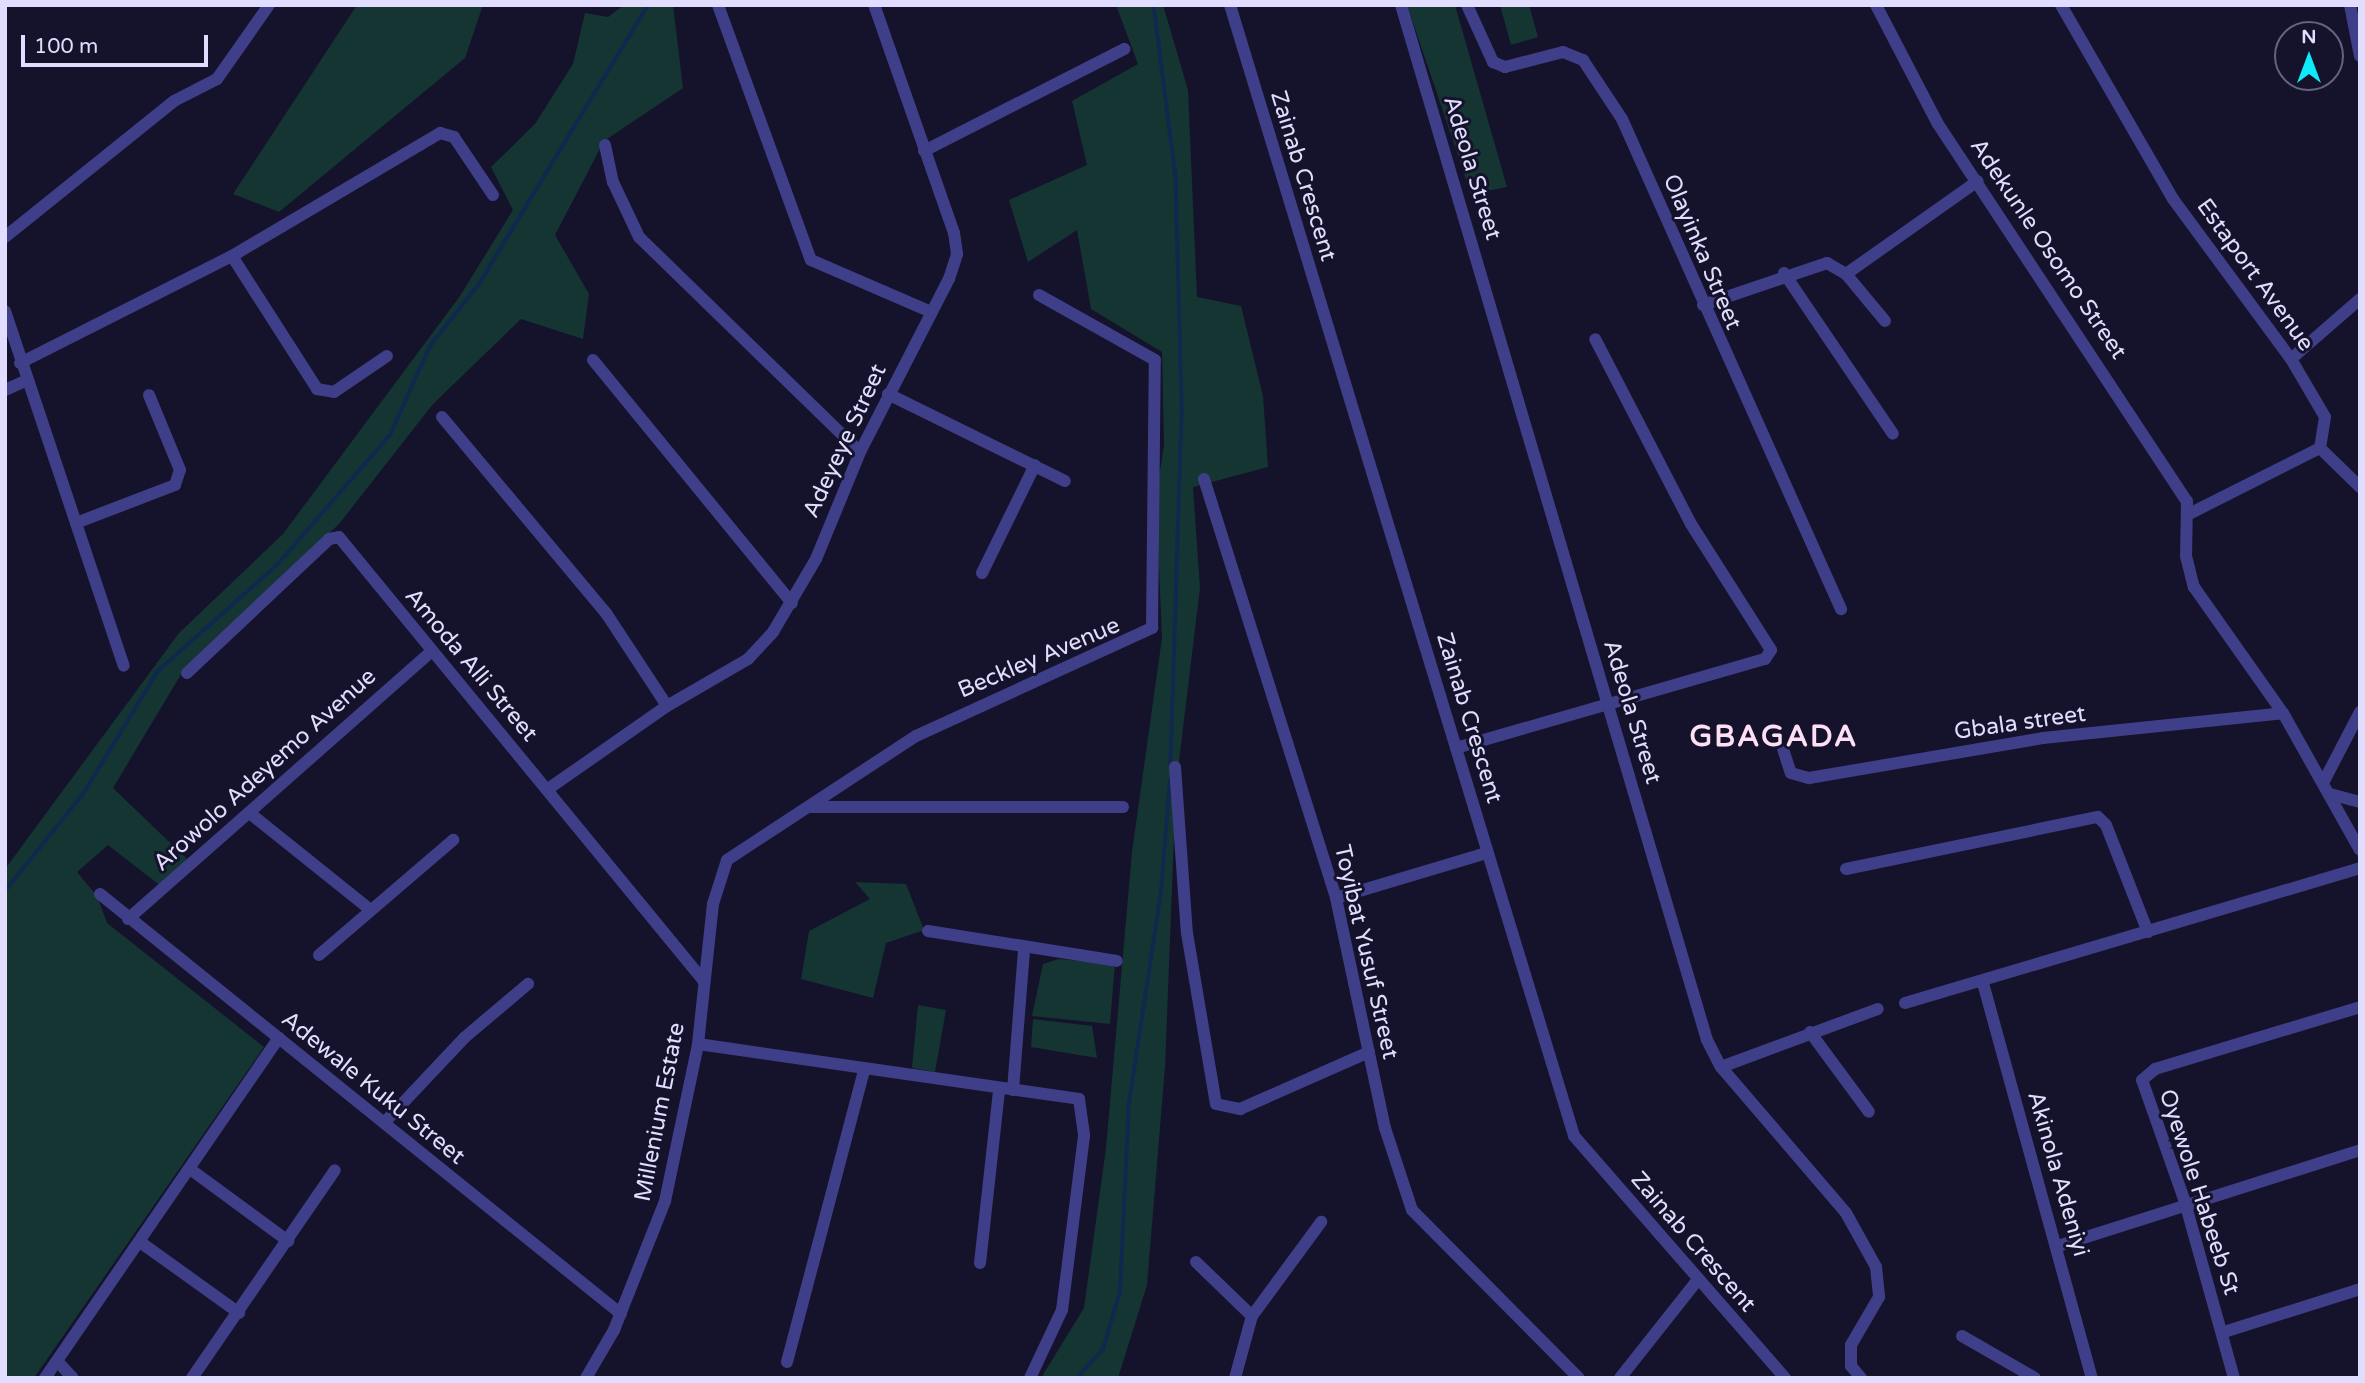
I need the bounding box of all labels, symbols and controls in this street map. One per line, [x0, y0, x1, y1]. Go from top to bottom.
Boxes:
scale bar [24, 21, 212, 65]
north arrow [2274, 21, 2344, 91]
text: N [2301, 26, 2317, 48]
text: 100 m [34, 34, 98, 59]
street label: Zainab Crescent [1264, 87, 1342, 265]
street label: Adeola Street [1437, 93, 1507, 243]
street label: Adekunle Osomo Street [1964, 133, 2132, 365]
street label: Olayinka Street [1657, 170, 1747, 334]
street label: Estaport Avenue [2190, 193, 2320, 357]
street label: Adeyeye Street [797, 360, 893, 522]
street label: Amoda Alli Street [399, 583, 543, 747]
street label: Beckley Avenue [954, 612, 1124, 704]
street label: Zainab Crescent [1430, 629, 1508, 807]
street label: Adeola Street [1597, 637, 1667, 787]
street label: Arowolo Adeyemo Avenue [148, 663, 382, 877]
street label: Gbala street [1952, 700, 2088, 746]
district label: GBAGADA [1690, 719, 1858, 755]
street label: Toyibat Yusuf Street [1328, 842, 1404, 1062]
street label: Adewale Kuku Street [276, 1006, 470, 1170]
street label: Millenium Estate [629, 1020, 691, 1204]
street label: Oyewole Habeeb St [2153, 1086, 2245, 1298]
street label: Akinola Adeniyi [2021, 1088, 2095, 1260]
street label: Zainab Crescent [1625, 1166, 1761, 1318]

